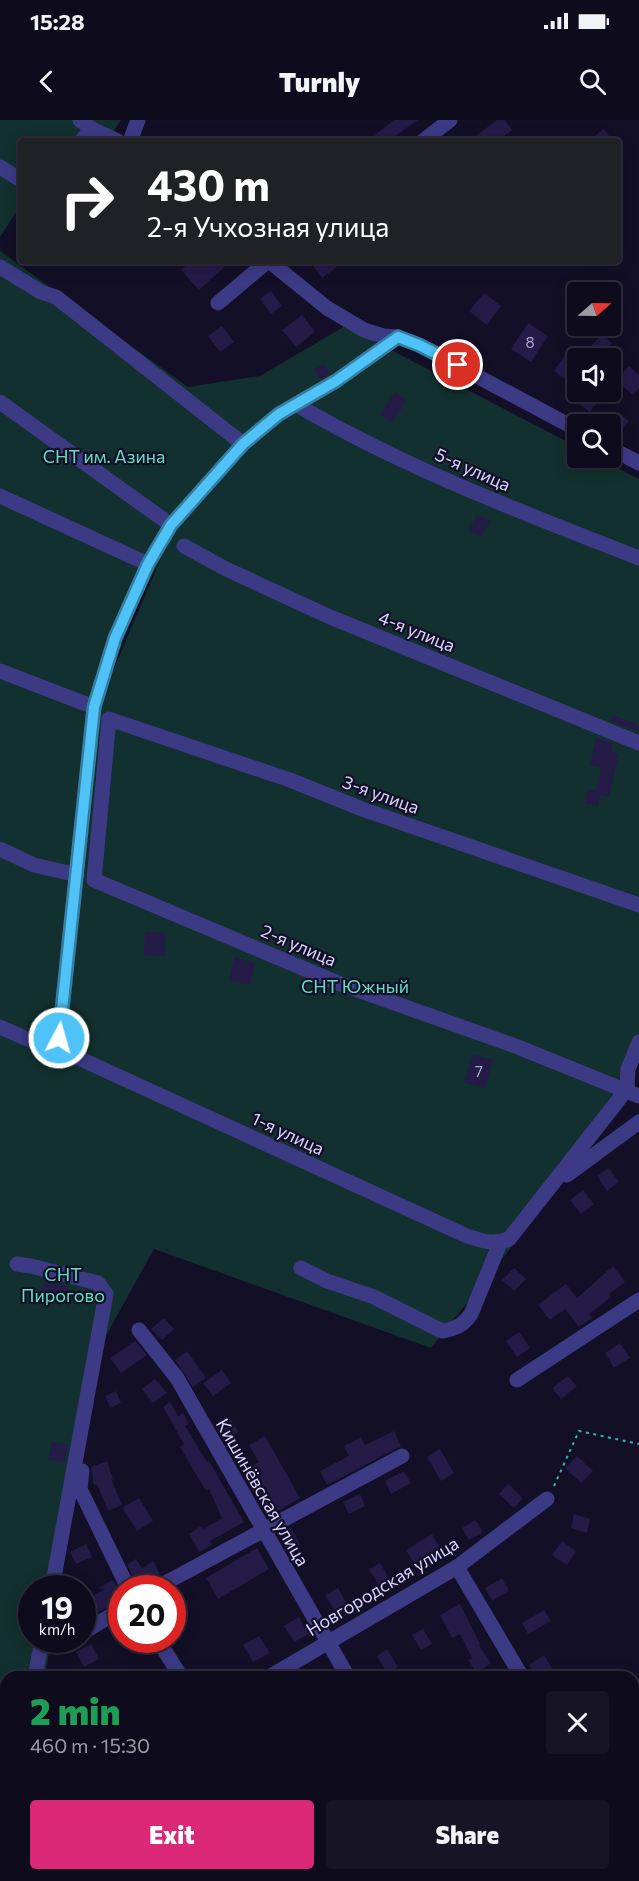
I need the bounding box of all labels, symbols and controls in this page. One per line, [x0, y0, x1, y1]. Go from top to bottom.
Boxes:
text: 15:28 [30, 8, 85, 35]
icon: back [30, 65, 63, 98]
text: Turnly [279, 65, 360, 98]
icon: search [576, 65, 609, 98]
text: 430 m [147, 158, 270, 210]
icon: right [48, 162, 126, 240]
text: 2-я Учхозная улица [147, 210, 389, 243]
north arrow [567, 282, 621, 336]
map controls [567, 282, 621, 468]
house number: 8 [525, 333, 535, 351]
pin [432, 339, 483, 390]
icon: arrive [441, 348, 474, 381]
button: sound [567, 348, 621, 402]
button: search [567, 414, 621, 468]
street label: 5-я улица [432, 443, 514, 495]
park label: СНТ им. Азина [43, 445, 165, 467]
street label: 4-я улица [376, 606, 458, 656]
street label: 3-я улица [340, 770, 422, 818]
street label: 2-я улица [258, 919, 340, 971]
park label: СНТ Южный [301, 975, 409, 997]
position arrow [27, 1006, 91, 1070]
house number: 7 [475, 1062, 483, 1080]
street label: 1-я улица [248, 1107, 328, 1159]
park label: СНТ Пирогово [21, 1263, 105, 1306]
street label: Кишинёвская улица [212, 1414, 314, 1570]
street label: Новгородская улица [302, 1532, 462, 1640]
speed limit sign: 20 [108, 1575, 186, 1653]
text: 19 [41, 1588, 73, 1625]
text: km/h [39, 1620, 75, 1638]
text: 2 min [30, 1688, 120, 1732]
button: close [546, 1691, 609, 1754]
text: 460 m · 15:30 [30, 1733, 150, 1757]
button: Exit [30, 1800, 314, 1869]
button: Share [326, 1800, 609, 1869]

